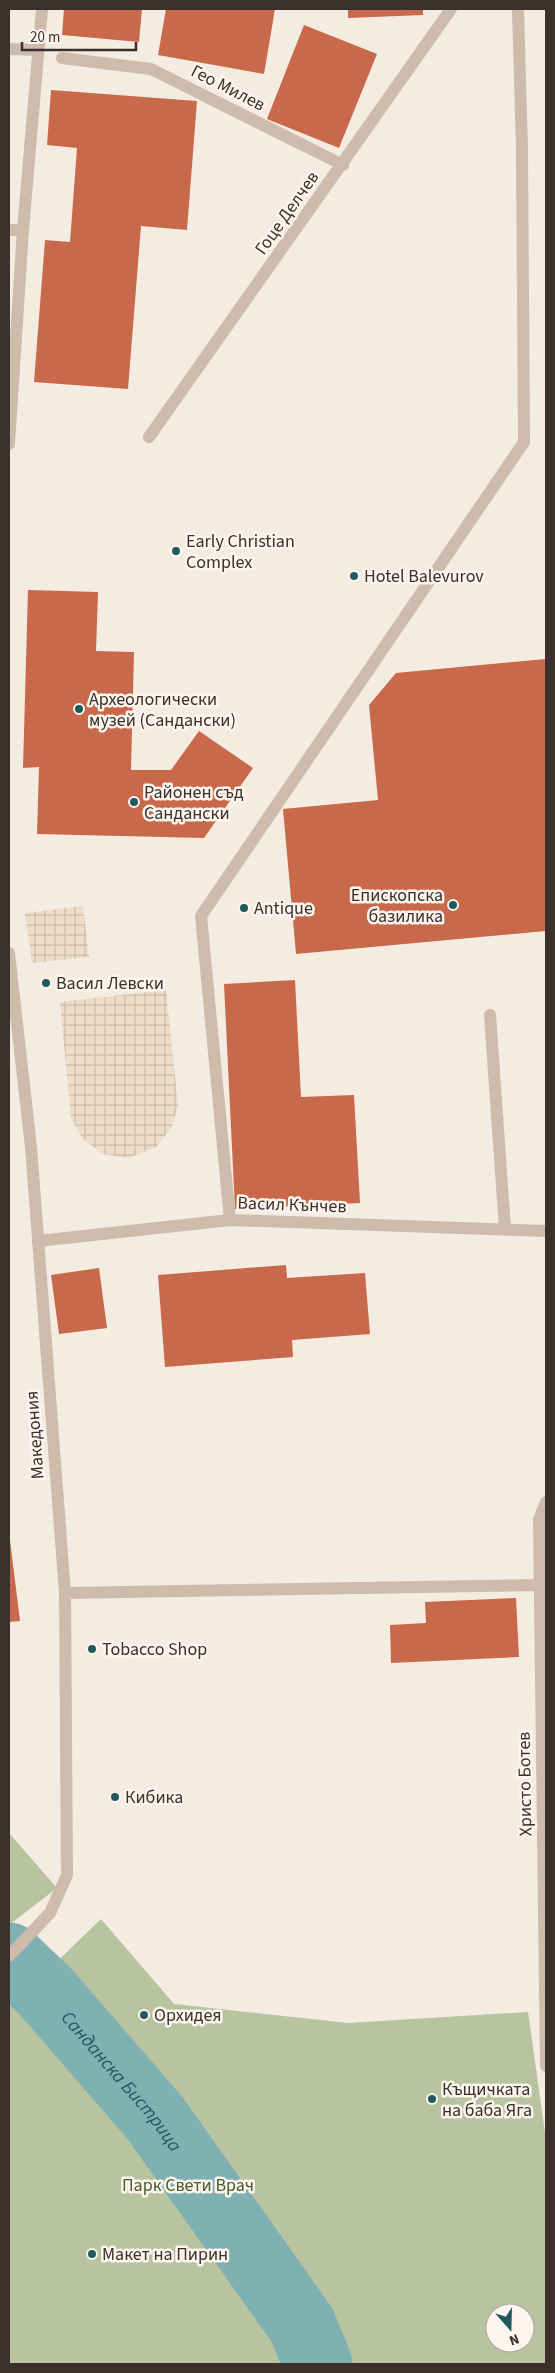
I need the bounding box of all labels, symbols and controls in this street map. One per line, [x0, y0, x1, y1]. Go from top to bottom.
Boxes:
scale bar [22, 20, 136, 52]
text: 20 m [30, 27, 60, 48]
street label: Гео Милев [187, 59, 269, 117]
street label: Гоце Делчев [249, 166, 325, 260]
place label: Early Christian Complex [186, 529, 295, 575]
marker: Early Christian Complex [170, 545, 182, 557]
place label: Hotel Balevurov [364, 564, 484, 589]
marker: Hotel Balevurov [348, 570, 360, 582]
place label: Археологически музей (Сандански) [89, 687, 236, 733]
marker: Археологически музей (Сандански) [73, 703, 85, 715]
place label: Районен съд Сандански [144, 780, 244, 826]
marker: Районен съд Сандански [128, 796, 140, 808]
place label: Епископска базилика [351, 883, 443, 929]
place label: Antique [254, 896, 313, 921]
marker: Епископска базилика [447, 899, 459, 911]
marker: Antique [238, 902, 250, 914]
place label: Васил Левски [56, 971, 164, 996]
marker: Васил Левски [40, 977, 52, 989]
street label: Васил Кънчев [237, 1191, 347, 1219]
street label: Македония [19, 1390, 51, 1480]
place label: Tobacco Shop [102, 1637, 207, 1662]
marker: Tobacco Shop [86, 1643, 98, 1655]
street label: Христо Ботев [512, 1731, 538, 1837]
place label: Кибика [125, 1785, 183, 1810]
marker: Кибика [109, 1791, 121, 1803]
place label: Орхидея [154, 2003, 222, 2028]
water label: Санданска Бистрица [55, 2005, 188, 2157]
marker: Орхидея [138, 2009, 150, 2021]
place label: Къщичката на баба Яга [442, 2077, 532, 2123]
marker: Къщичката на баба Яга [426, 2093, 438, 2105]
park label: Парк Свети Врач [122, 2173, 254, 2198]
place label: Макет на Пирин [102, 2242, 228, 2267]
marker: Макет на Пирин [86, 2248, 98, 2260]
north arrow [485, 2303, 535, 2353]
text: N [506, 2328, 522, 2350]

